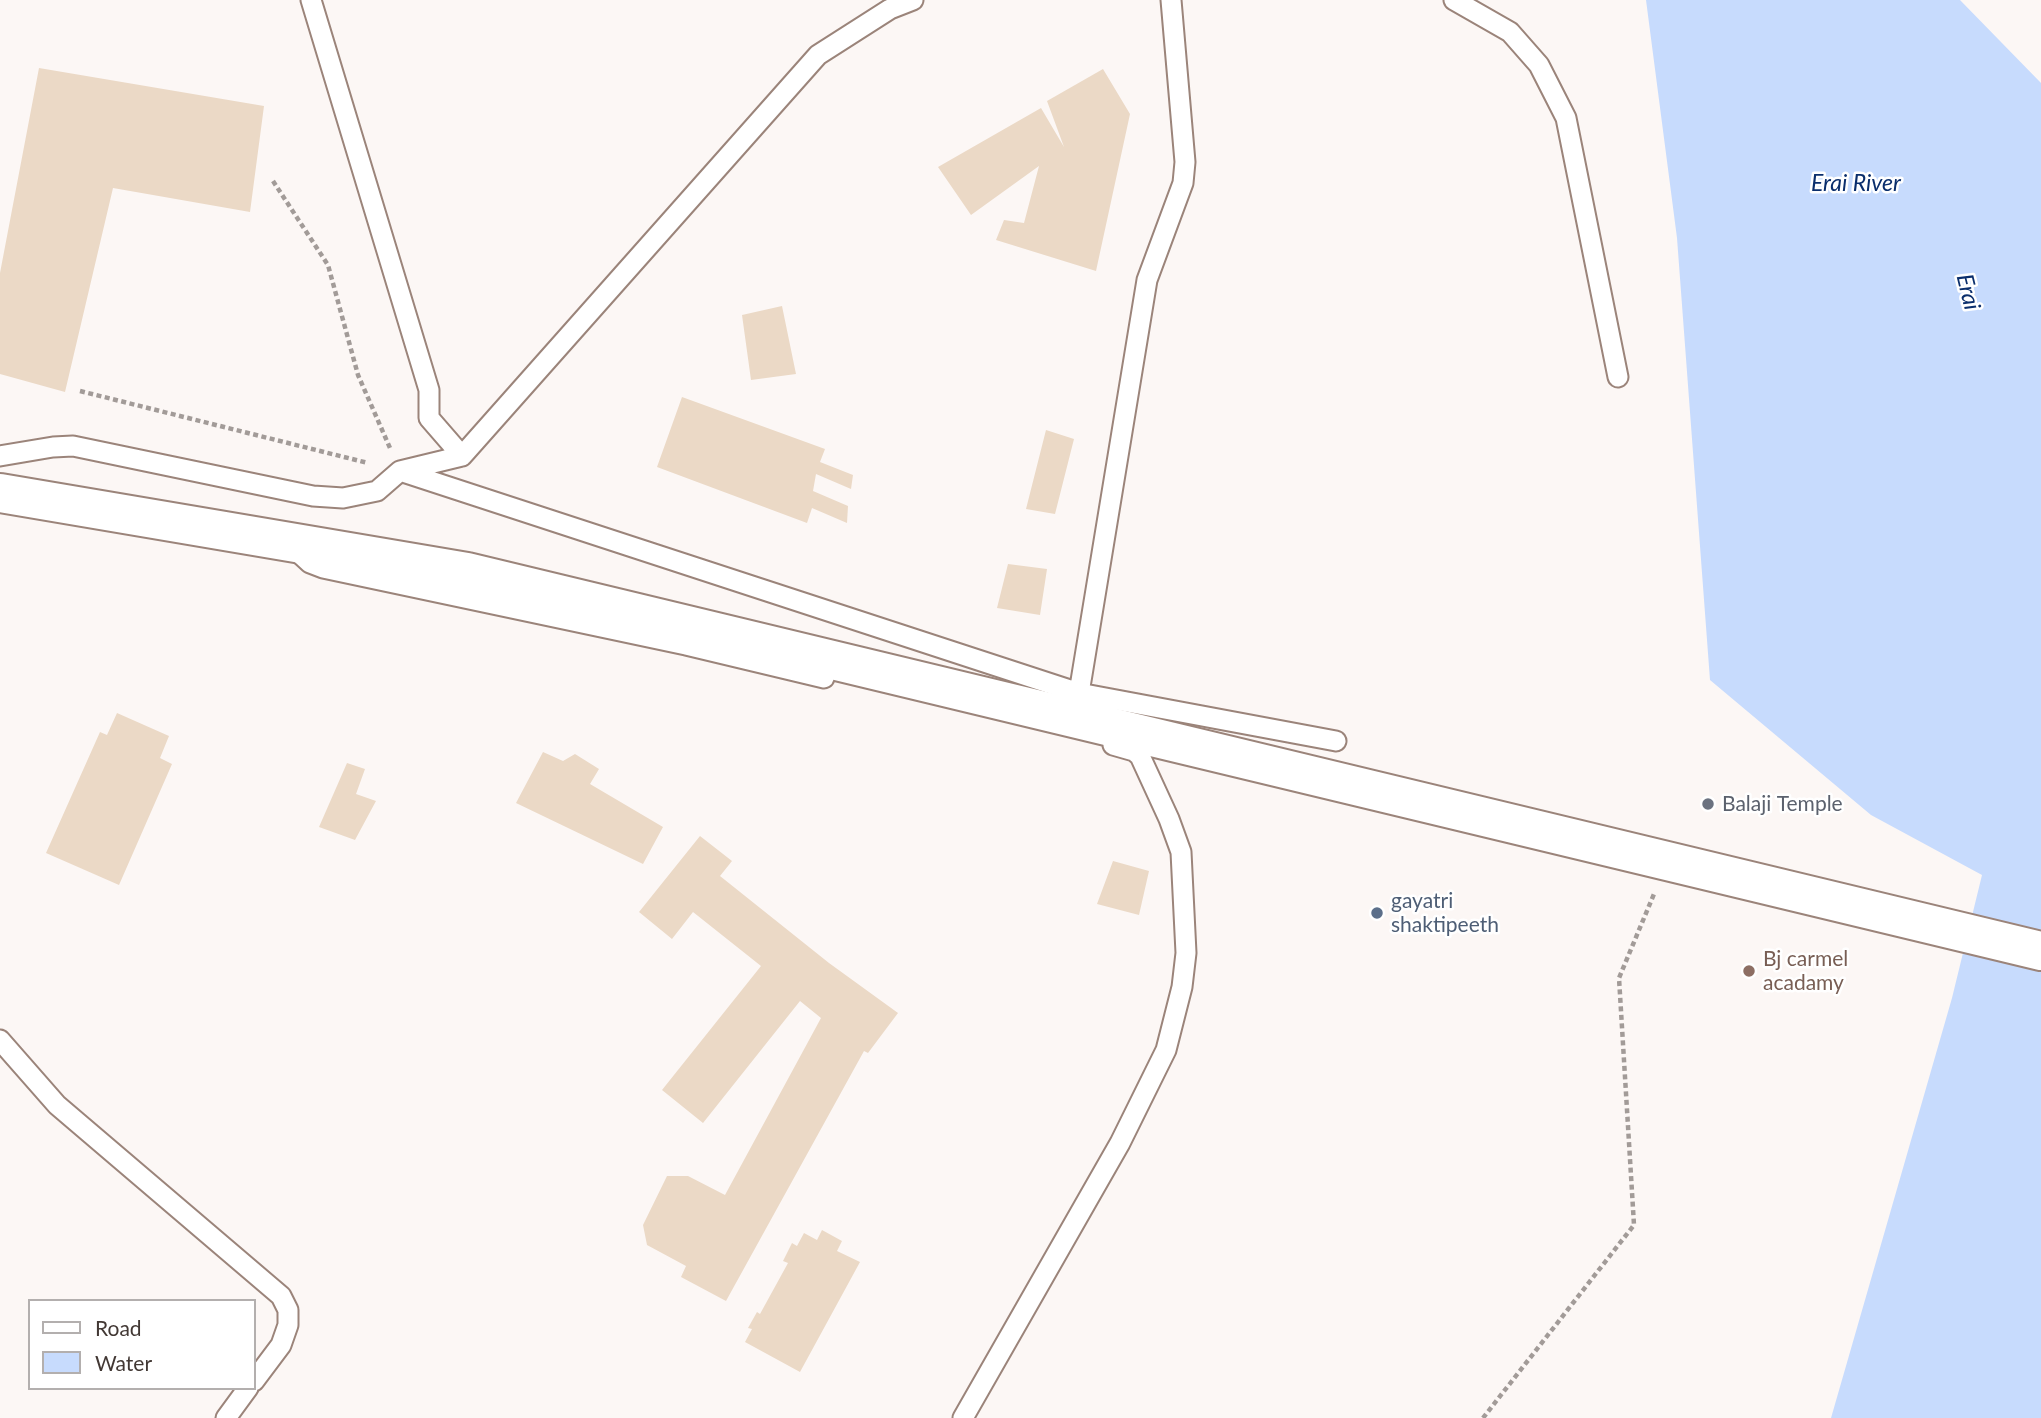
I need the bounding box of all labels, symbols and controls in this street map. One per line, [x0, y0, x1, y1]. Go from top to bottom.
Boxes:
water label: Erai River [1811, 170, 1901, 198]
water label: Erai [1950, 271, 1986, 313]
place label: Balaji Temple [1722, 791, 1843, 817]
marker: Balaji Temple [1700, 796, 1716, 812]
place label: gayatri shaktipeeth [1391, 888, 1499, 938]
marker: gayatri shaktipeeth [1369, 905, 1385, 921]
place label: Bj carmel acadamy [1763, 946, 1848, 996]
marker: Bj carmel acadamy [1741, 963, 1757, 979]
legend [28, 1299, 256, 1390]
text: Road [95, 1315, 142, 1340]
text: Water [95, 1350, 152, 1375]

